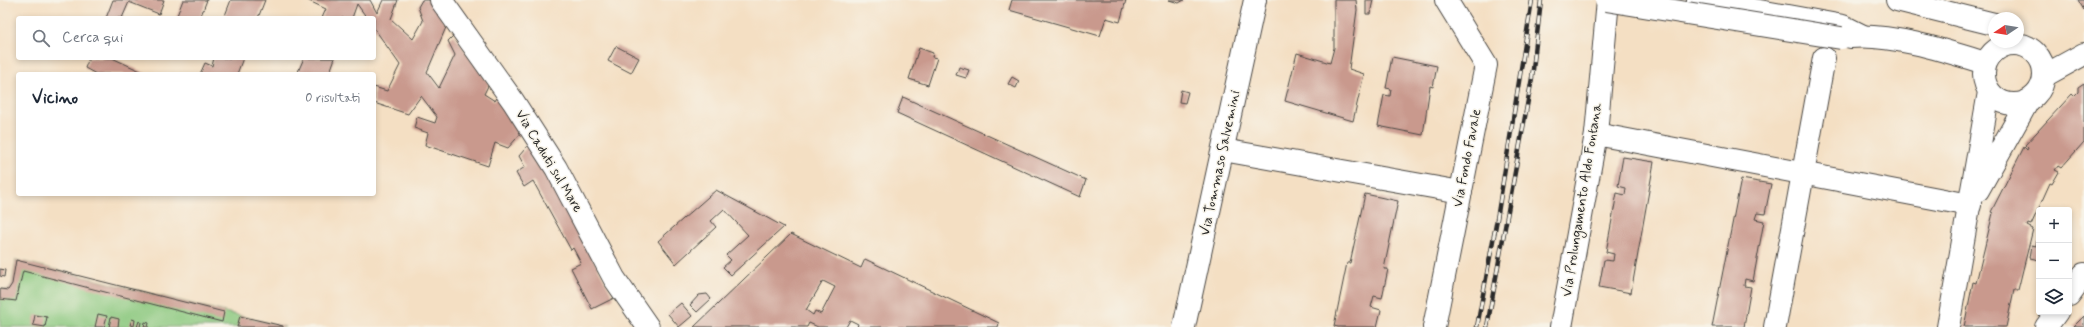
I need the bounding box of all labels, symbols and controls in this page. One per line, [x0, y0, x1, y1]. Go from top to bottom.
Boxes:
north arrow [1988, 12, 2024, 48]
search box [16, 16, 376, 60]
icon: search [30, 27, 52, 49]
text: Cerca qui [62, 28, 123, 48]
text: Vicino [32, 87, 78, 109]
street label: Via Tommaso Salvemini [1196, 89, 1244, 237]
text: 0 risultati [305, 90, 360, 107]
street label: Via Prolungamento Aldo Fontana [1558, 101, 1607, 298]
street label: Via Caduti sul Mare [511, 106, 587, 216]
street label: Via Fondo Favale [1449, 107, 1485, 209]
map controls [2036, 207, 2072, 315]
button: + [2036, 207, 2072, 243]
button: − [2036, 243, 2072, 279]
button: layers [2036, 279, 2072, 315]

